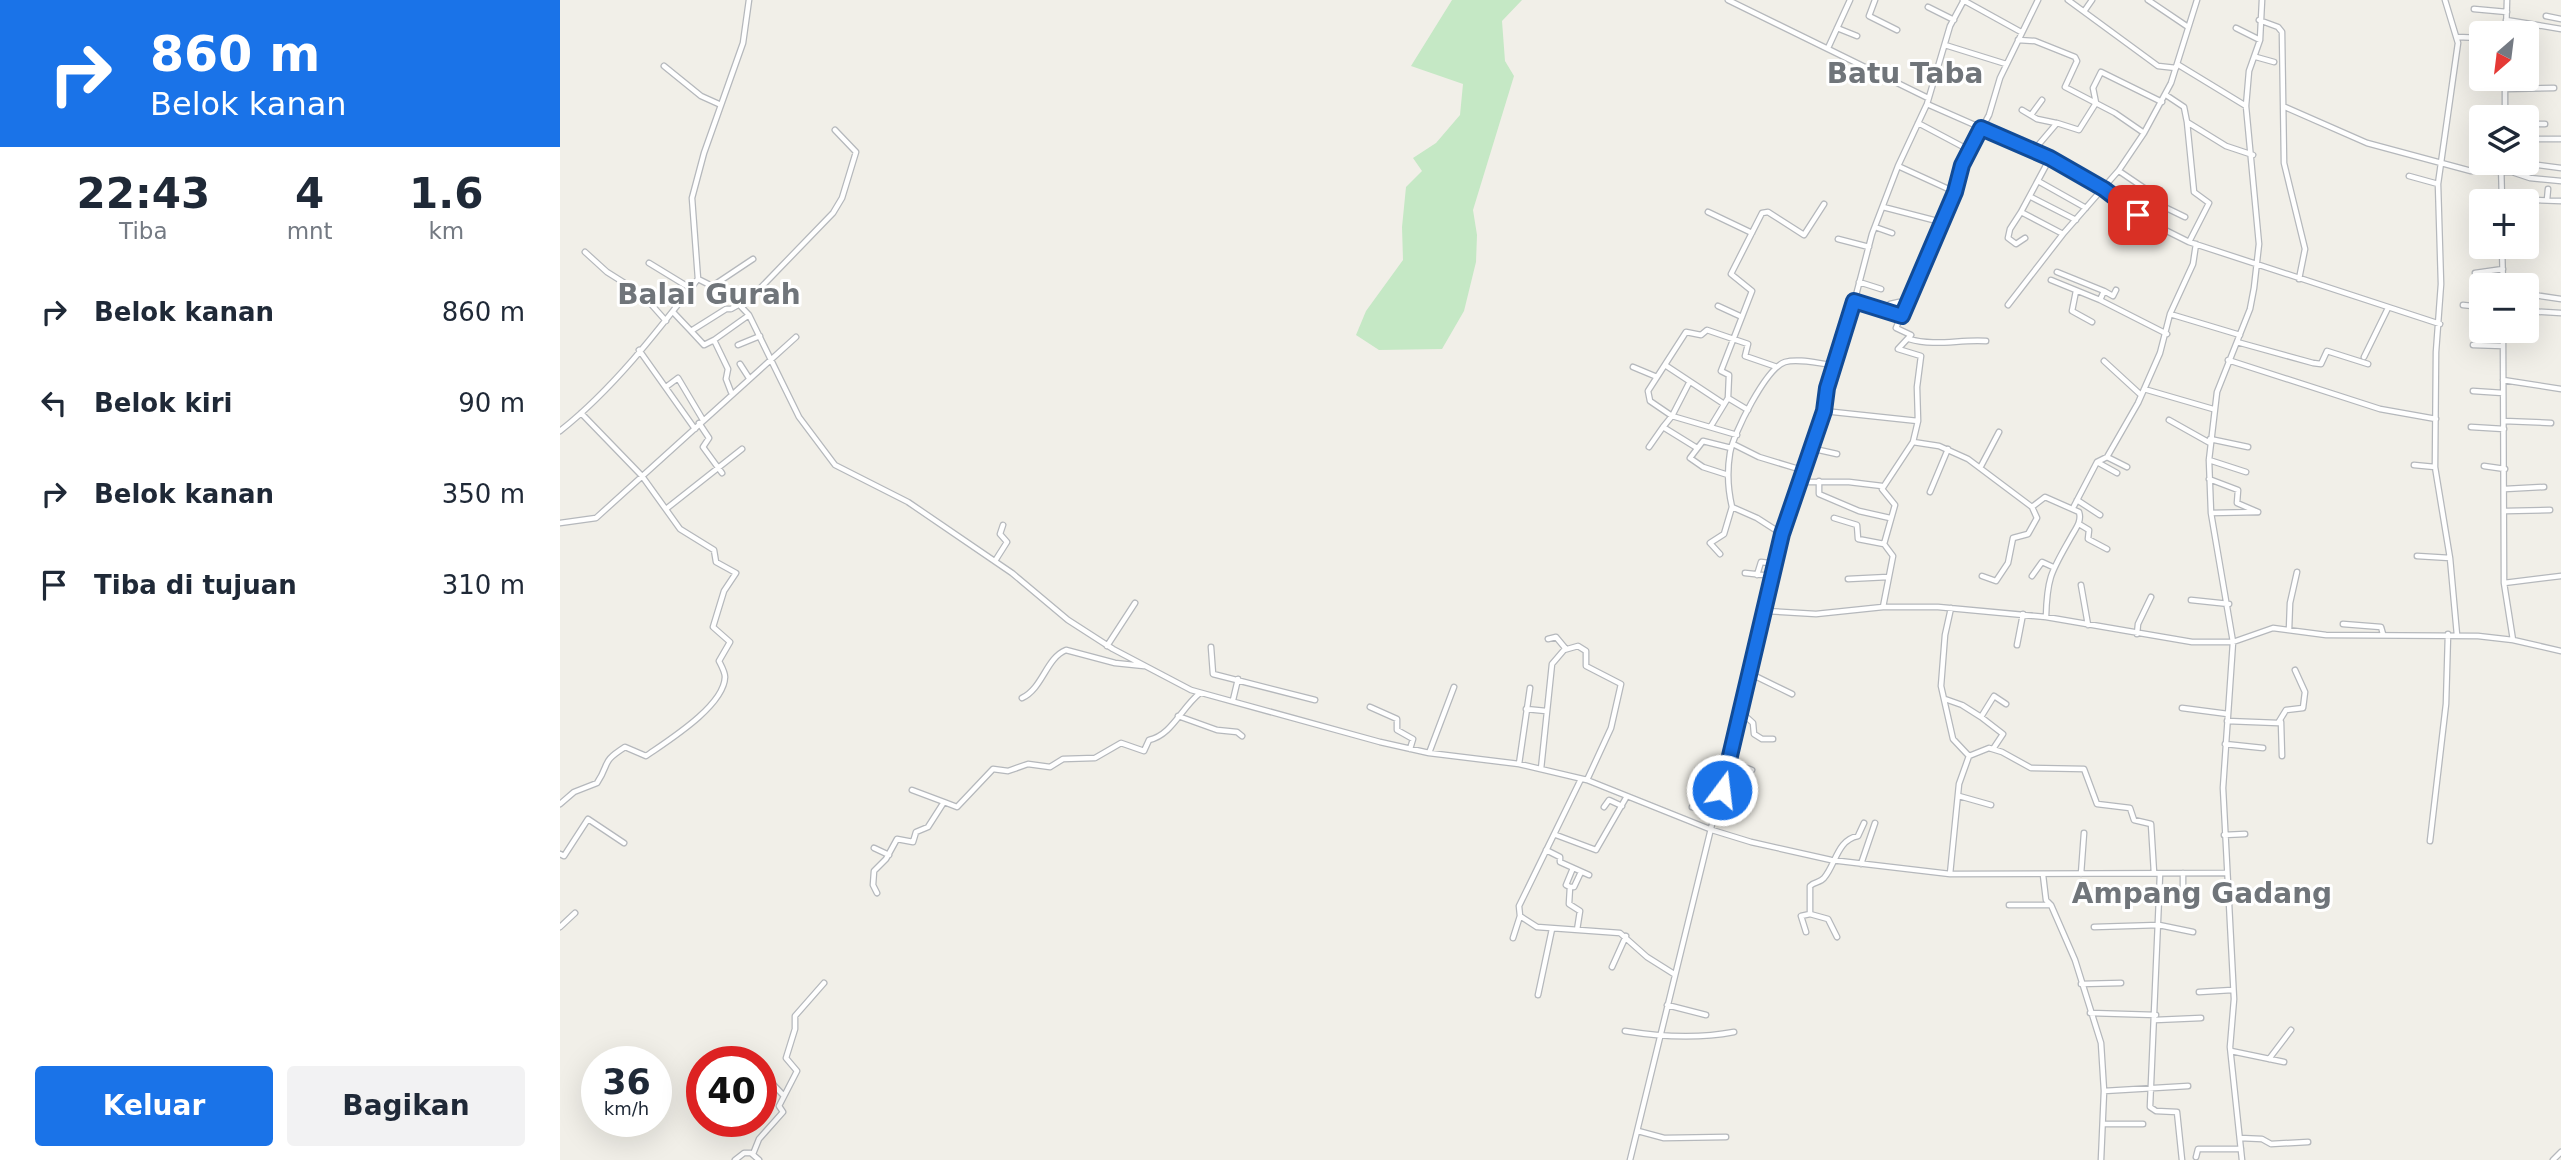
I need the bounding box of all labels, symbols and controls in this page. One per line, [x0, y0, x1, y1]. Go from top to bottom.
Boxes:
north arrow [2469, 21, 2539, 91]
map controls [2469, 21, 2539, 343]
text: 860 m [150, 26, 320, 83]
icon: right [35, 28, 126, 119]
district label: Batu Taba [1827, 57, 1983, 90]
text: Belok kanan [150, 85, 347, 123]
button: layers [2469, 105, 2539, 175]
text: 22:43 [76, 169, 210, 218]
text: 4 [295, 169, 324, 218]
text: 1.6 [409, 169, 484, 218]
pin [2108, 185, 2168, 245]
button: + [2469, 189, 2539, 259]
icon: arrive [2119, 196, 2157, 234]
text: Tiba [119, 218, 168, 244]
text: mnt [287, 218, 333, 244]
text: km [428, 218, 464, 244]
button: − [2469, 273, 2539, 343]
district label: Balai Gurah [617, 278, 801, 311]
icon: right [35, 293, 73, 331]
text: Belok kanan [94, 297, 274, 327]
text: 860 m [442, 297, 525, 327]
icon: left [35, 384, 73, 422]
text: Belok kiri [94, 388, 233, 418]
text: 90 m [458, 388, 525, 418]
icon: right [35, 475, 73, 513]
text: Belok kanan [94, 479, 274, 509]
text: 350 m [442, 479, 525, 509]
icon: arrive [35, 566, 73, 604]
text: Tiba di tujuan [94, 570, 297, 600]
text: 310 m [442, 570, 525, 600]
position arrow [1685, 753, 1759, 827]
district label: Ampang Gadang [2072, 877, 2332, 910]
speed limit sign: 40 [686, 1046, 777, 1137]
text: 36 [602, 1062, 651, 1102]
button: Keluar [35, 1066, 273, 1146]
button: Bagikan [287, 1066, 525, 1146]
text: km/h [604, 1098, 649, 1119]

